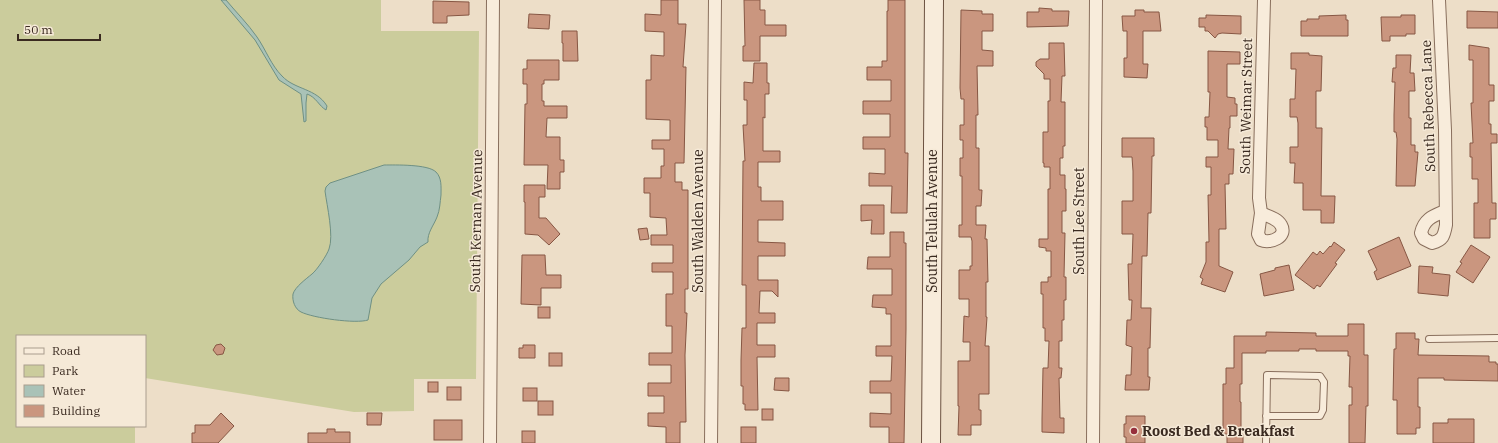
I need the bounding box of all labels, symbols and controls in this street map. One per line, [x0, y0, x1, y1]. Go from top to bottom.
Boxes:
scale bar [18, 16, 100, 42]
text: 50 m [24, 22, 53, 37]
street label: South Weimar Street [1236, 38, 1256, 174]
street label: South Rebecca Lane [1417, 40, 1439, 172]
street label: South Kernan Avenue [466, 149, 486, 293]
street label: South Walden Avenue [689, 149, 707, 293]
street label: South Telulah Avenue [923, 149, 941, 293]
street label: South Lee Street [1070, 167, 1088, 275]
legend [16, 335, 146, 427]
text: Road [52, 343, 81, 358]
text: Park [52, 363, 78, 378]
text: Water [52, 383, 86, 398]
text: Building [52, 403, 100, 418]
place label: Roost Bed & Breakfast [1142, 422, 1295, 440]
marker: Roost Bed & Breakfast [1129, 426, 1139, 436]

